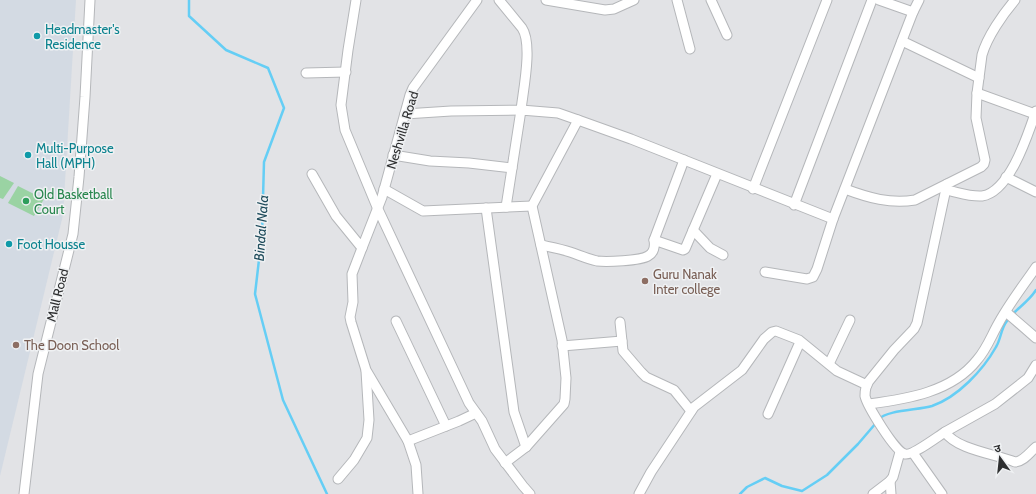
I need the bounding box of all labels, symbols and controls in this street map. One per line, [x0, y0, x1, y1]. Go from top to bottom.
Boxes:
place label: Headmaster's Residence [45, 21, 120, 52]
marker: Headmaster's Residence [32, 31, 42, 41]
street label: Neshvilla Road [383, 89, 421, 171]
place label: Multi-Purpose Hall (MPH) [36, 140, 114, 171]
marker: Multi-Purpose Hall (MPH) [23, 150, 33, 160]
place label: Old Basketball Court [34, 186, 113, 217]
water label: Bindal Nala [250, 194, 272, 262]
marker: Old Basketball Court [21, 196, 31, 206]
place label: Foot Housse [17, 236, 85, 252]
marker: Foot Housse [4, 239, 14, 249]
place label: Guru Nanak Inter college [653, 266, 721, 297]
street label: Mall Road [43, 267, 71, 323]
marker: Guru Nanak Inter college [640, 276, 650, 286]
place label: The Doon School [24, 337, 119, 353]
marker: The Doon School [11, 340, 21, 350]
north arrow [980, 438, 1020, 478]
text: उ [992, 441, 1003, 456]

